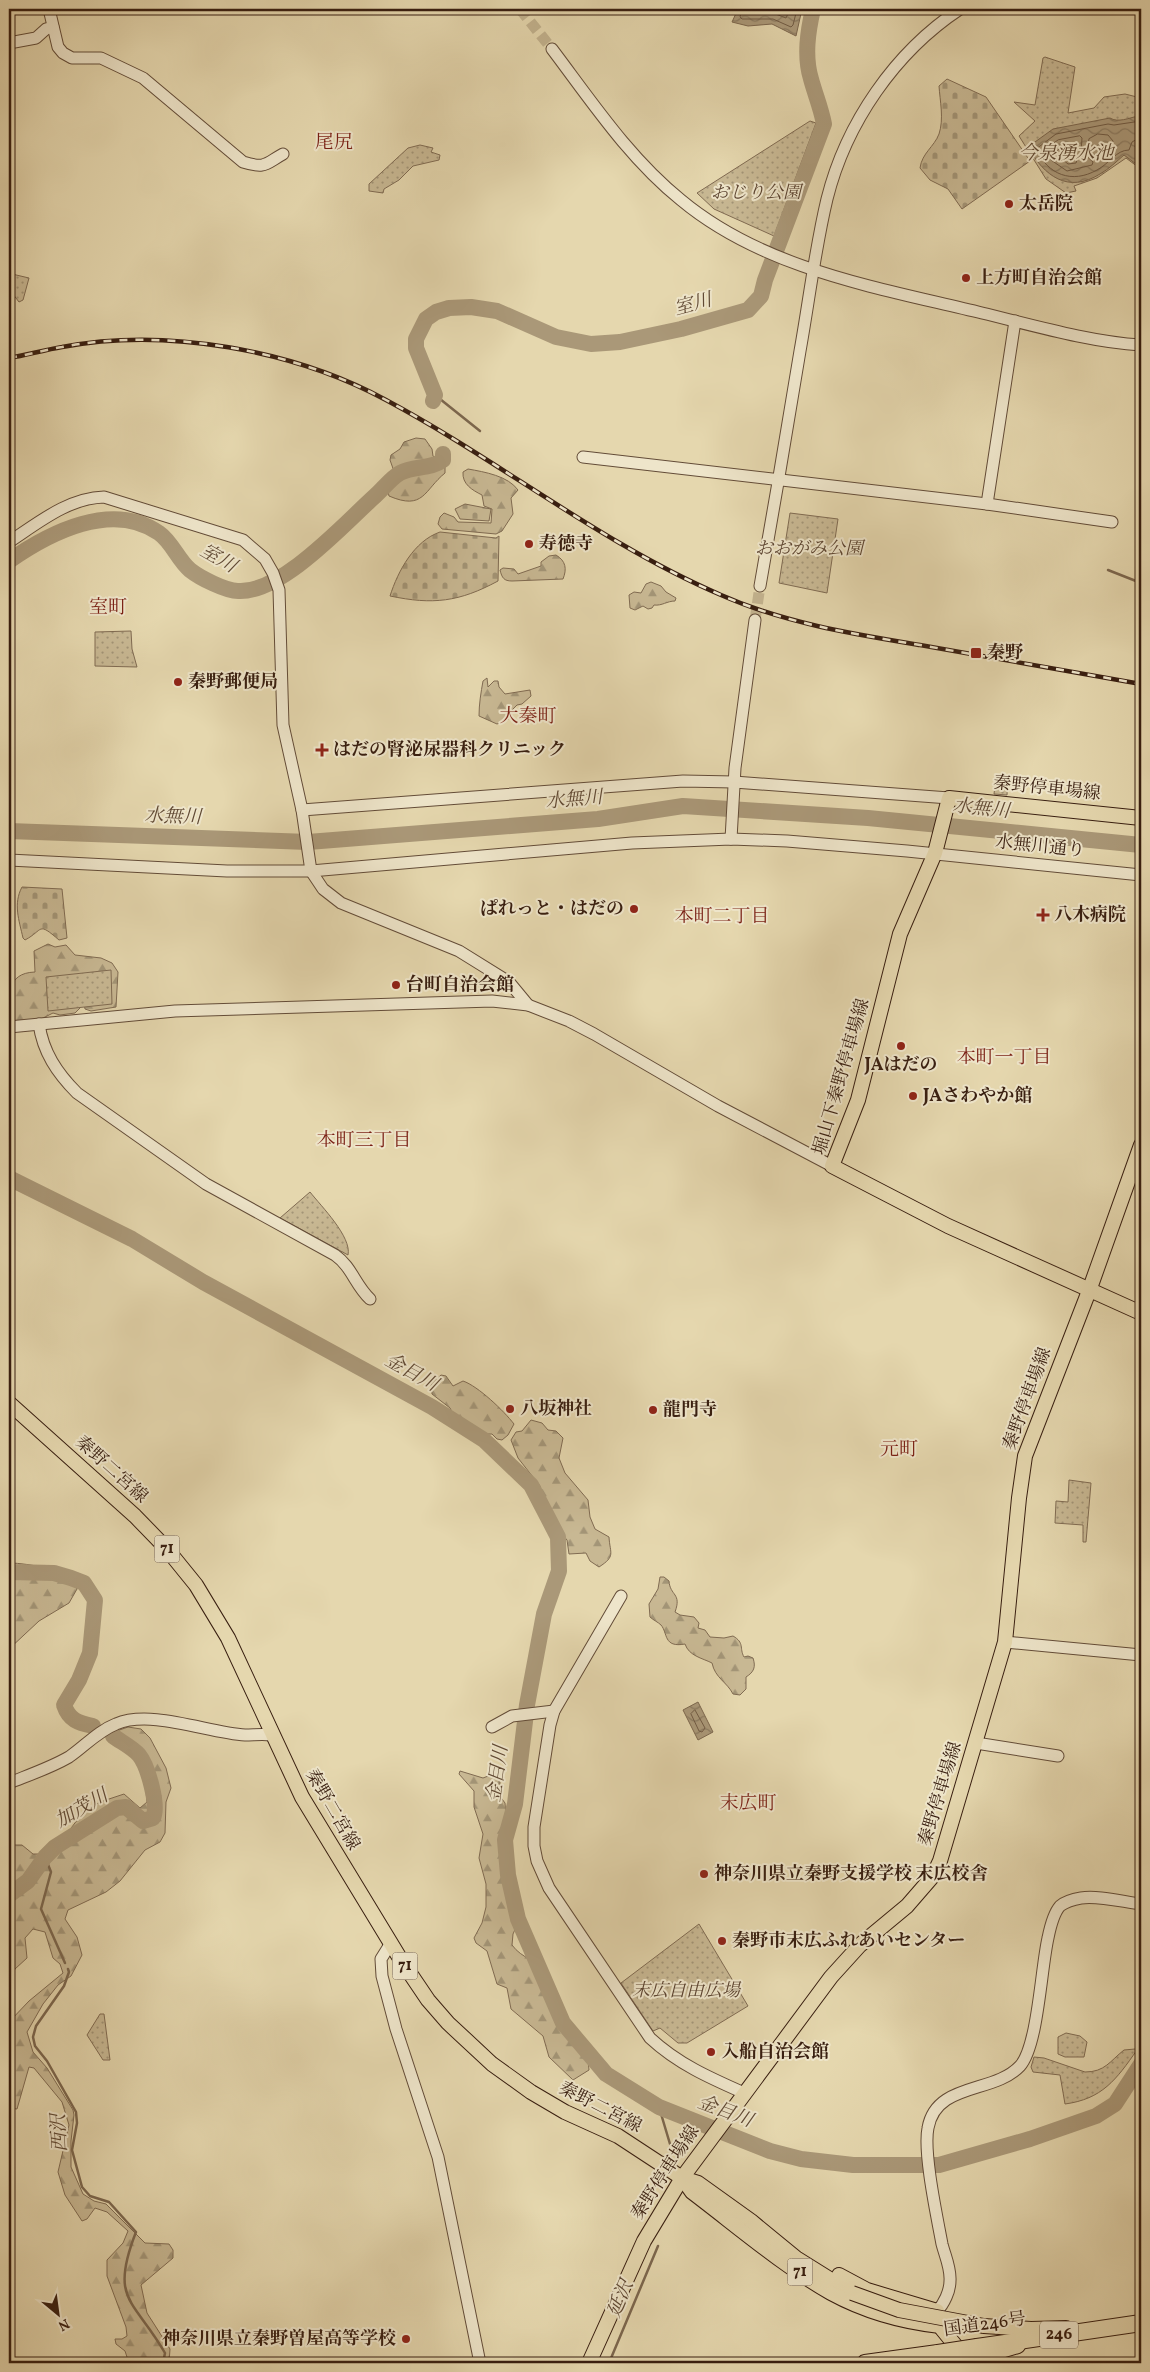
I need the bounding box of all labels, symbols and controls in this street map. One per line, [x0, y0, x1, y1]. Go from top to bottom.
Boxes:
district label: 尾尻 [315, 130, 353, 156]
water label: 今泉湧水池 [1018, 141, 1115, 167]
park label: おじり公園 [711, 181, 804, 206]
place label: 太岳院 [1019, 192, 1073, 217]
marker: 太岳院 [1003, 198, 1015, 210]
place label: 上方町自治会館 [976, 266, 1102, 291]
marker: 上方町自治会館 [960, 272, 972, 284]
water label: 室川 [671, 287, 717, 322]
place label: 寿徳寺 [539, 532, 593, 557]
park label: おおがみ公園 [755, 537, 866, 562]
water label: 室川 [195, 538, 243, 581]
marker: 寿徳寺 [523, 538, 535, 550]
district label: 室町 [89, 595, 127, 621]
place label: 秦野 [987, 641, 1024, 666]
marker: 秦野 [969, 646, 983, 660]
place label: 秦野郵便局 [188, 670, 278, 695]
marker: 秦野郵便局 [172, 676, 184, 688]
district label: 大秦町 [499, 704, 557, 730]
place label: はだの腎泌尿器科クリニック [333, 738, 566, 763]
marker: はだの腎泌尿器科クリニック [315, 743, 329, 757]
street label: 秦野停車場線 [992, 771, 1102, 807]
water label: 水無川 [544, 784, 606, 815]
water label: 水無川 [951, 793, 1013, 825]
water label: 水無川 [144, 803, 204, 831]
street label: 水無川通り [994, 830, 1086, 864]
place label: ぱれっと・はだの [480, 897, 624, 922]
marker: ぱれっと・はだの [628, 903, 640, 915]
place label: 八木病院 [1054, 903, 1126, 928]
district label: 本町二丁目 [674, 904, 770, 930]
marker: 八木病院 [1036, 908, 1050, 922]
place label: 台町自治会館 [406, 973, 514, 998]
marker: 台町自治会館 [390, 979, 402, 991]
street label: 堀山下秦野停車場線 [808, 996, 876, 1158]
marker: JAはだの [895, 1040, 907, 1052]
district label: 本町一丁目 [956, 1045, 1052, 1071]
place label: JAはだの [863, 1053, 938, 1078]
place label: JAさわやか館 [922, 1084, 1032, 1109]
marker: JAさわやか館 [907, 1090, 919, 1102]
district label: 本町三丁目 [316, 1128, 412, 1154]
street label: 秦野停車場線 [998, 1344, 1058, 1454]
water label: 金目川 [380, 1348, 444, 1399]
place label: 八坂神社 [520, 1397, 592, 1422]
place label: 龍門寺 [663, 1398, 717, 1423]
marker: 八坂神社 [504, 1403, 516, 1415]
marker: 龍門寺 [647, 1404, 659, 1416]
street label: 秦野二宮線 [69, 1431, 153, 1509]
district label: 元町 [880, 1437, 918, 1463]
road number: 71 [154, 1536, 180, 1562]
street label: 秦野停車場線 [913, 1739, 969, 1849]
water label: 金目川 [481, 1742, 515, 1804]
street label: 秦野二宮線 [299, 1765, 365, 1855]
water label: 加茂川 [51, 1782, 115, 1835]
district label: 末広町 [719, 1791, 777, 1817]
place label: 神奈川県立秦野支援学校 末広校舎 [714, 1862, 988, 1887]
marker: 神奈川県立秦野支援学校 末広校舎 [698, 1868, 710, 1880]
place label: 秦野市末広ふれあいセンター [732, 1929, 965, 1954]
marker: 秦野市末広ふれあいセンター [716, 1935, 728, 1947]
road number: 71 [392, 1952, 418, 1980]
park label: 末広自由広場 [632, 1979, 742, 2004]
place label: 入船自治会館 [721, 2040, 829, 2065]
marker: 入船自治会館 [705, 2046, 717, 2058]
street label: 秦野二宮線 [554, 2076, 646, 2140]
water label: 金目川 [694, 2090, 758, 2135]
water label: 西沢 [46, 2111, 74, 2153]
street label: 秦野停車場線 [626, 2121, 706, 2225]
road number: 71 [788, 2258, 812, 2286]
water label: 延沢 [602, 2275, 641, 2322]
north arrow [32, 2290, 82, 2340]
street label: 国道246号 [942, 2307, 1028, 2343]
text: N [55, 2313, 73, 2335]
road number: 246 [1040, 2322, 1078, 2348]
place label: 神奈川県立秦野曽屋高等学校 [162, 2327, 396, 2352]
marker: 神奈川県立秦野曽屋高等学校 [400, 2333, 412, 2345]

